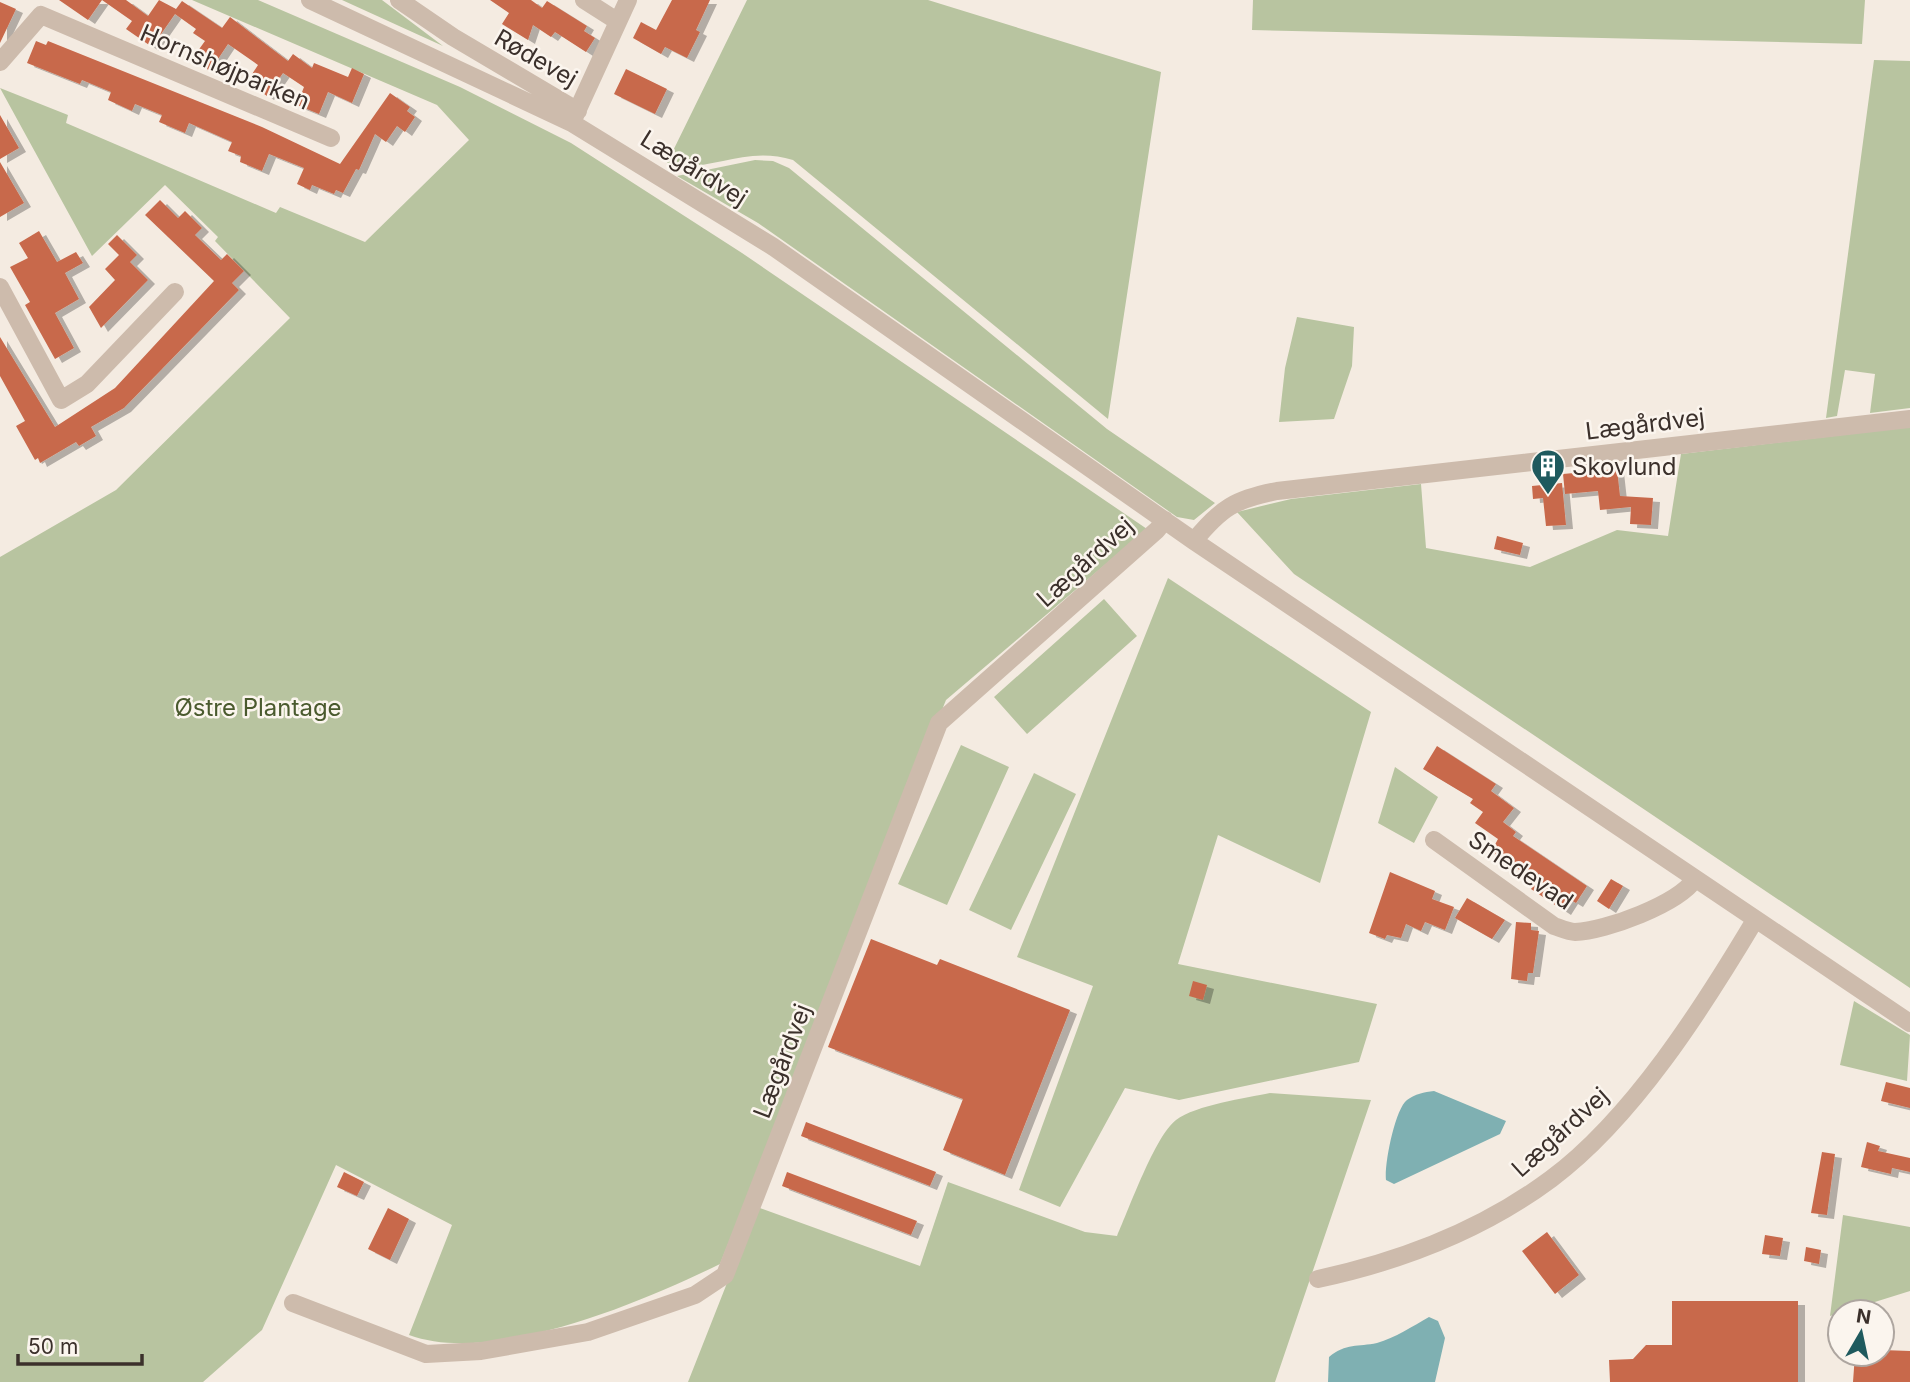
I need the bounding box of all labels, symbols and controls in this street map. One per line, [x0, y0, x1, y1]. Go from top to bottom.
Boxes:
street label: Hornshøjparken [136, 18, 314, 116]
street label: Rødevej [490, 23, 582, 93]
street label: Lægårdvej [635, 124, 753, 212]
street label: Lægårdvej [1584, 402, 1706, 446]
building icon: Skovlund [1529, 447, 1567, 496]
place label: Skovlund [1572, 452, 1676, 481]
street label: Lægårdvej [1031, 511, 1139, 613]
park label: Østre Plantage [174, 693, 342, 722]
street label: Smedevad [1463, 824, 1579, 916]
street label: Lægårdvej [747, 1000, 817, 1122]
street label: Lægårdvej [1506, 1081, 1614, 1183]
north arrow [1826, 1298, 1896, 1368]
text: N [1855, 1304, 1873, 1329]
scale bar [18, 1322, 142, 1366]
text: 50 m [28, 1334, 78, 1359]

